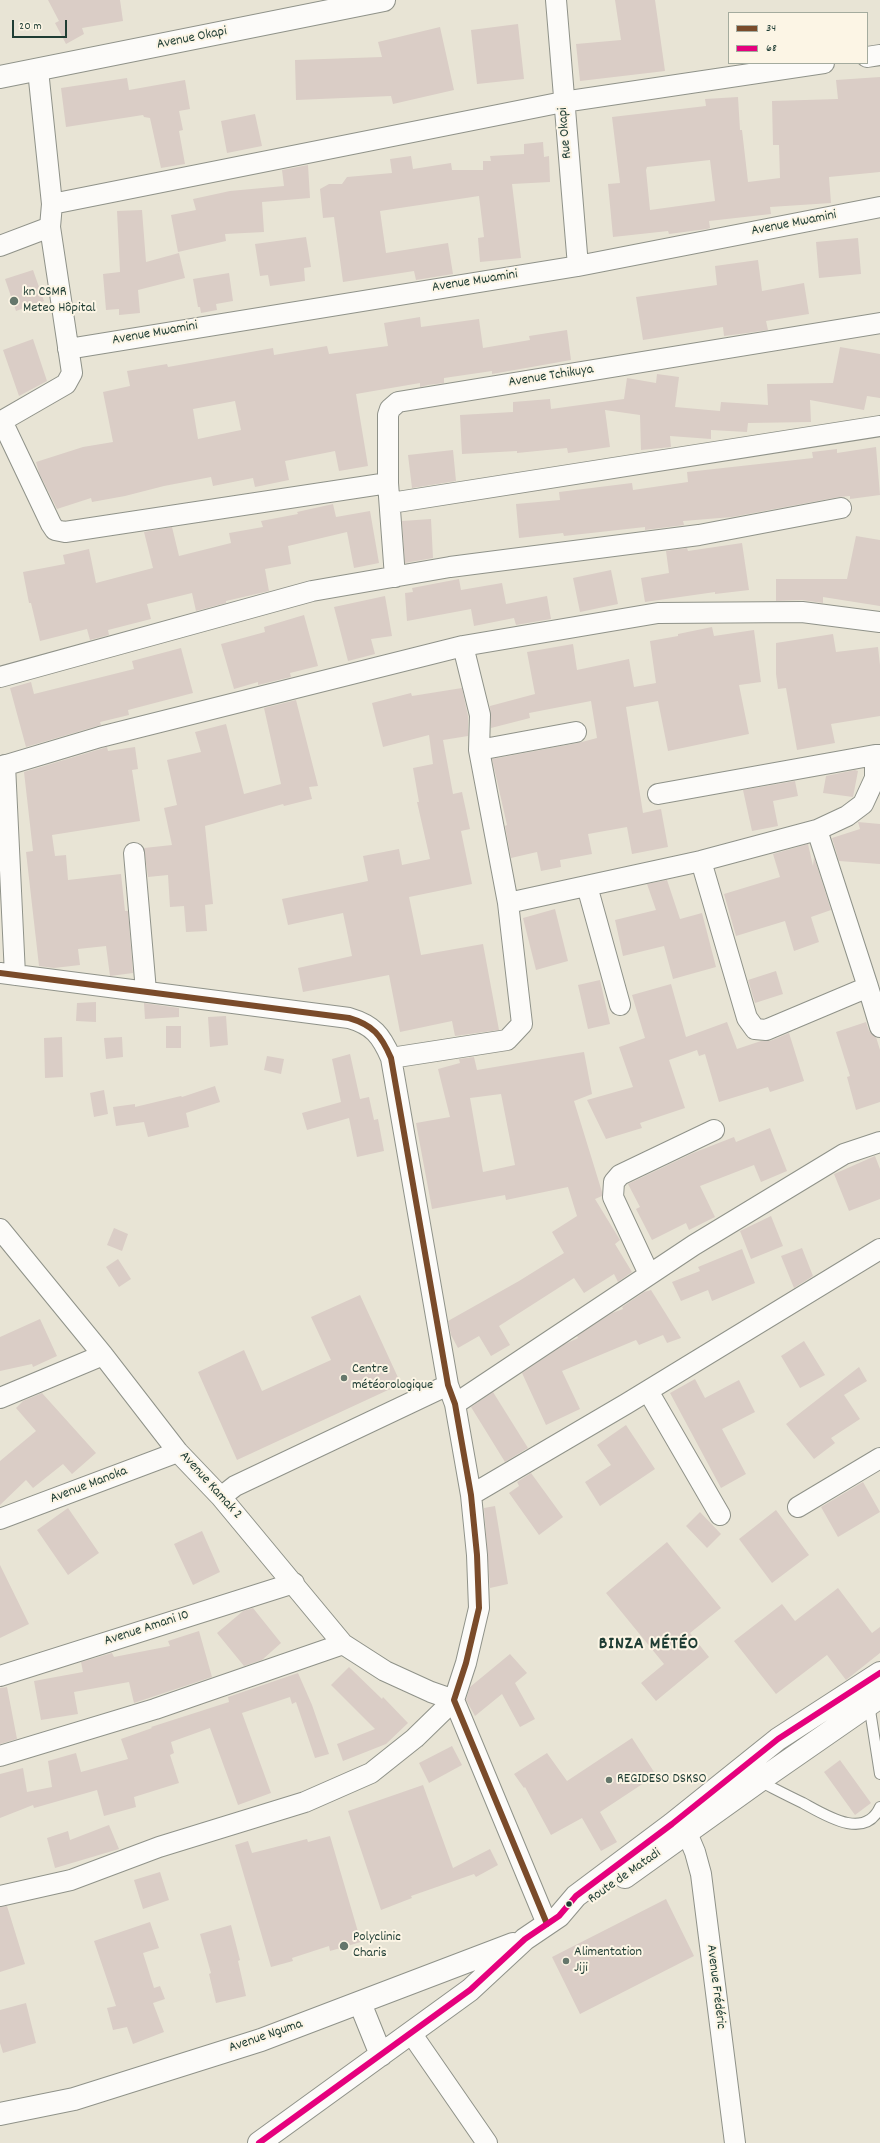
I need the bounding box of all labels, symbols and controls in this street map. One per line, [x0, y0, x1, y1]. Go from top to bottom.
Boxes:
scale bar [14, 12, 69, 38]
legend [728, 12, 868, 64]
text: 20 m [19, 18, 42, 35]
text: 34 [766, 20, 776, 37]
street label: Avenue Okapi [156, 24, 228, 54]
text: 68 [766, 40, 777, 57]
street label: Rue Okapi [555, 107, 577, 159]
street label: Avenue Mwamini [750, 208, 838, 240]
street label: Avenue Mwamini [431, 267, 519, 297]
place label: kn CSMR Meteo Hôpital [23, 285, 96, 318]
marker: kn CSMR Meteo Hôpital [8, 295, 20, 307]
street label: Avenue Mwamini [111, 318, 199, 350]
street label: Avenue Tchikuya [507, 362, 595, 392]
place label: Centre météorologique [352, 1362, 433, 1394]
marker: Centre météorologique [339, 1373, 349, 1383]
street label: Avenue Kamak 2 [175, 1449, 245, 1523]
street label: Avenue Manoka [48, 1464, 130, 1508]
street label: Avenue Amani 10 [102, 1607, 192, 1651]
district label: BINZA MÉTÉO [599, 1635, 699, 1657]
place label: REGIDESO DSKSO [617, 1772, 707, 1788]
marker: REGIDESO DSKSO [604, 1775, 614, 1785]
street label: Route de Matadi [585, 1846, 665, 1908]
unlabelled marker [564, 1899, 574, 1909]
place label: Polyclinic Charis [353, 1930, 401, 1962]
marker: Polyclinic Charis [338, 1940, 350, 1952]
street label: Avenue Frédéric [701, 1944, 729, 2030]
place label: Alimentation Jiji [574, 1945, 642, 1978]
marker: Alimentation Jiji [561, 1956, 571, 1966]
street label: Avenue Nguma [227, 2017, 305, 2057]

